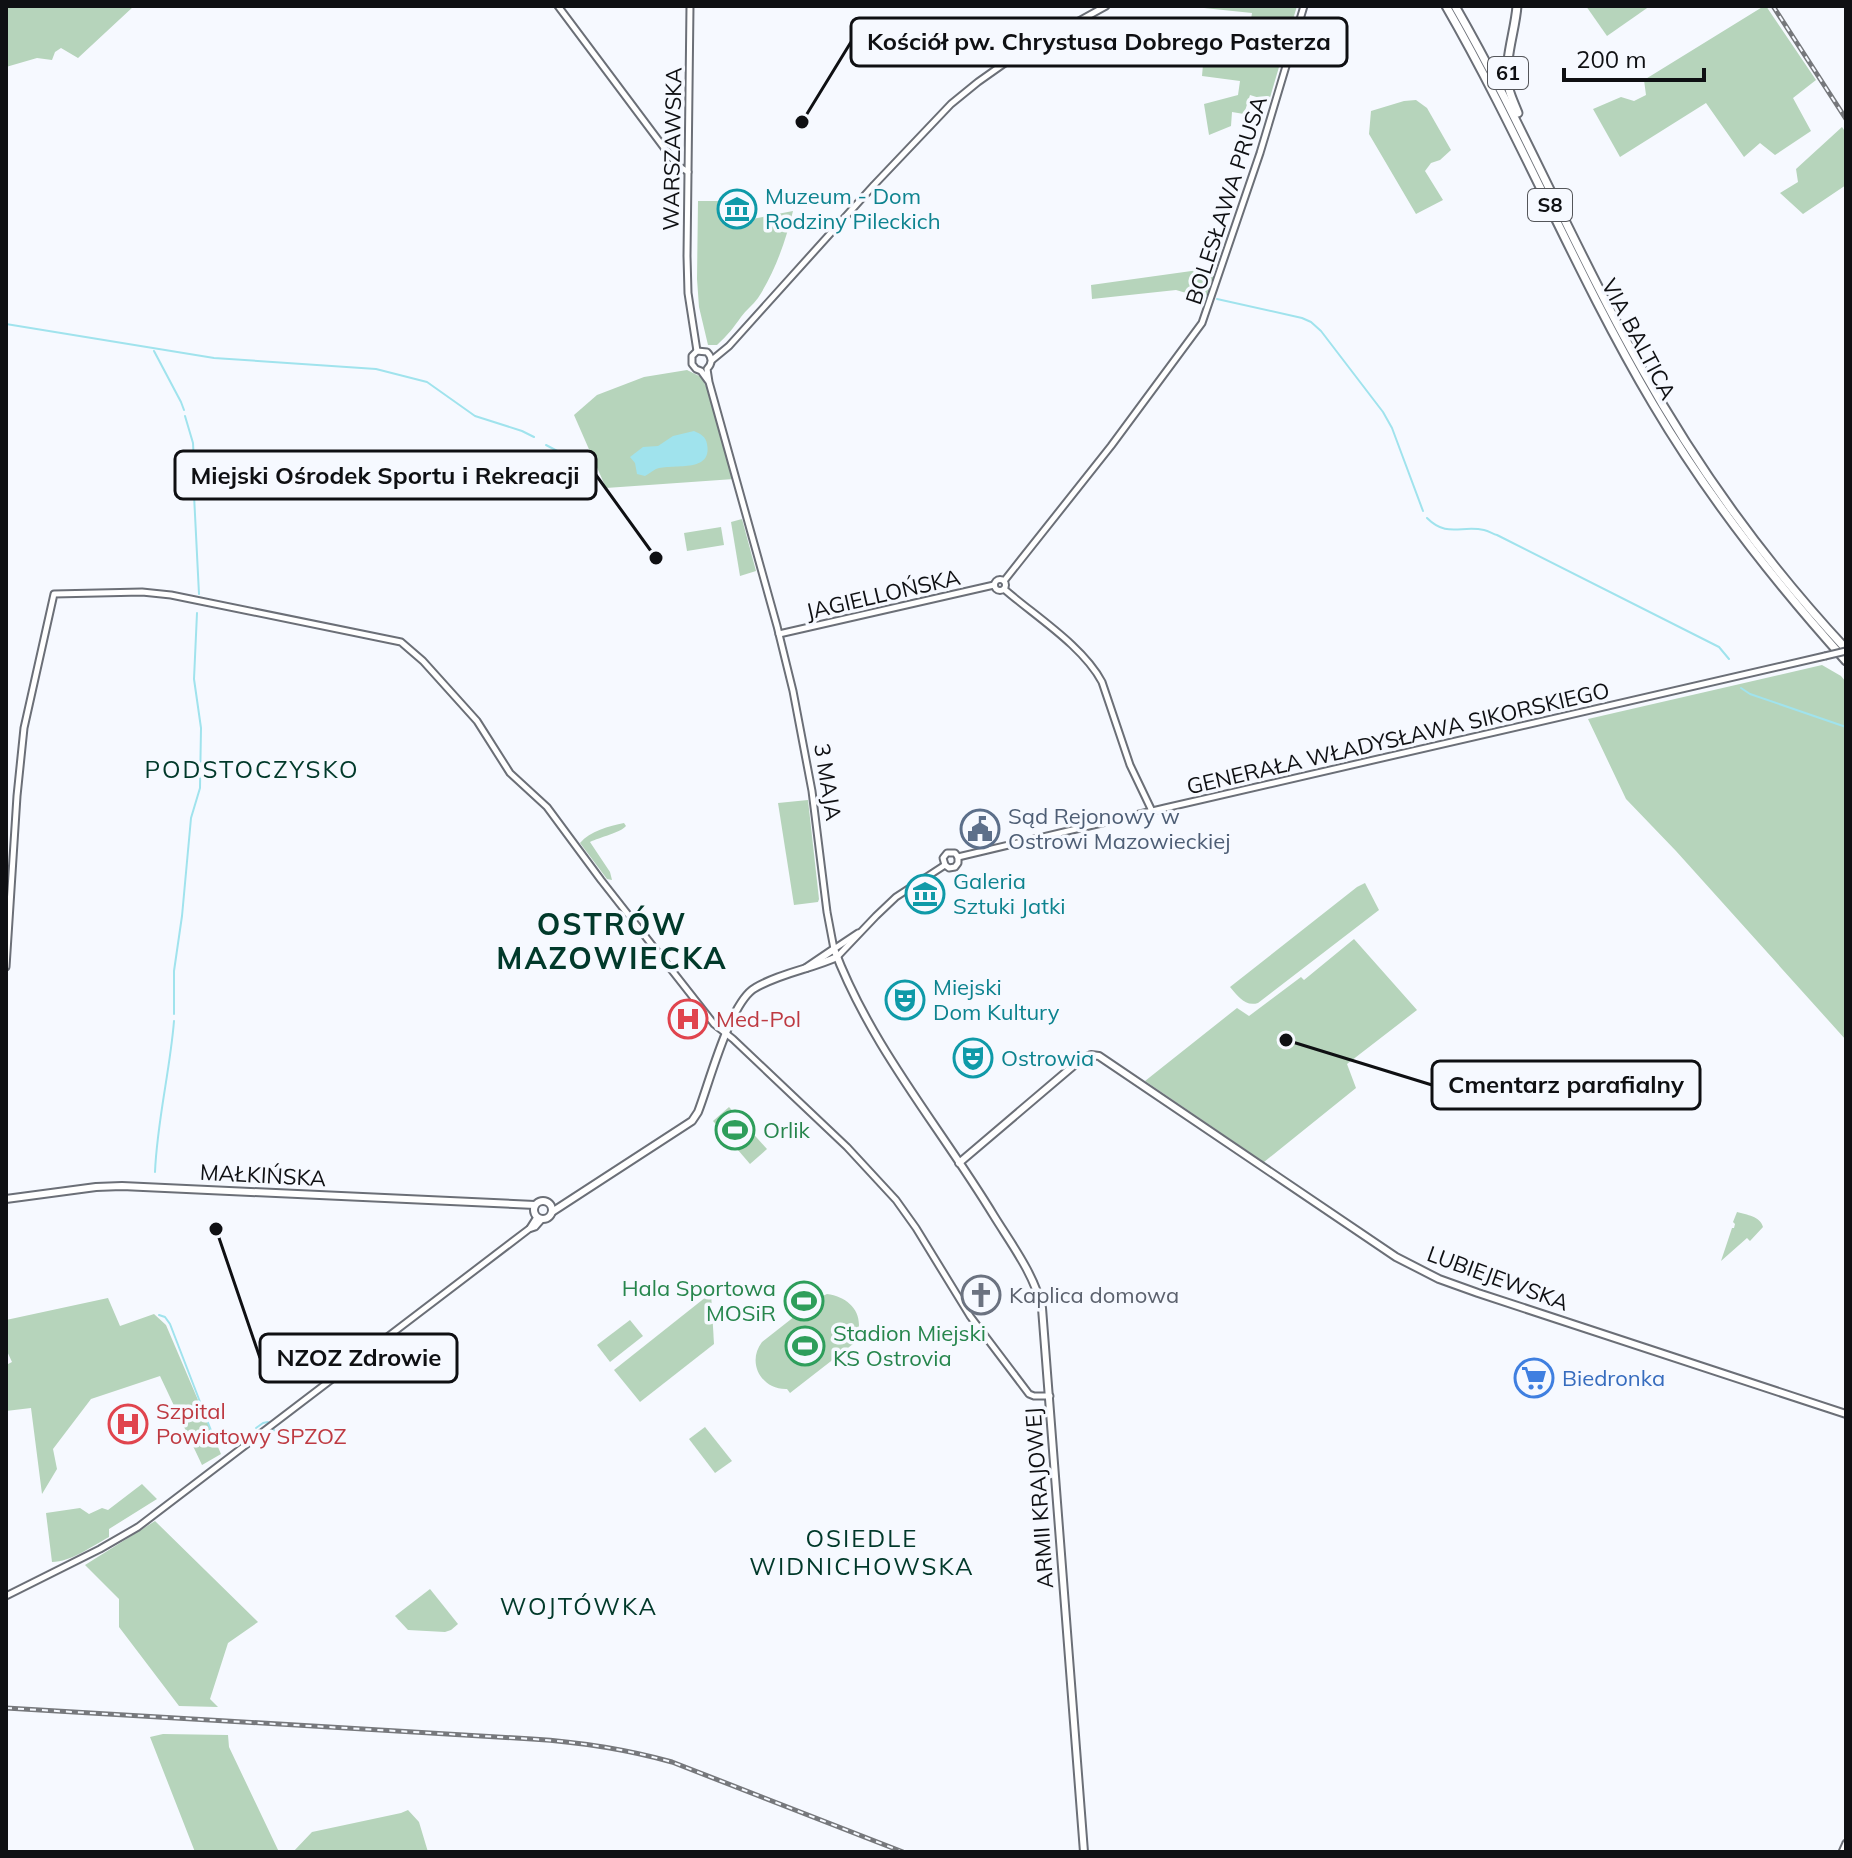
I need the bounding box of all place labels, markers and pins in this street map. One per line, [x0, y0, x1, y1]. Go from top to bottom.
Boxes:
callout: Kościół pw. Chrystusa Dobrego Pasterza [851, 18, 1347, 66]
place label: Muzeum - Dom Rodziny Pileckich [765, 182, 941, 235]
museum icon: Muzeum - Dom Rodziny Pileckich [716, 188, 758, 230]
callout: Miejski Ośrodek Sportu i Rekreacji [175, 451, 596, 499]
place label: Sąd Rejonowy w Ostrowi Mazowieckiej [1008, 802, 1231, 855]
public building icon: Sąd Rejonowy w Ostrowi Mazowieckiej [959, 808, 1001, 850]
place label: Galeria Sztuki Jatki [953, 867, 1066, 920]
museum icon: Galeria Sztuki Jatki [904, 873, 946, 915]
place label: Miejski Dom Kultury [933, 973, 1060, 1026]
theatre icon: Miejski Dom Kultury [884, 979, 926, 1021]
hospital icon: Med-Pol [667, 998, 709, 1040]
place label: Med-Pol [716, 1005, 801, 1033]
theatre icon: Ostrowia [952, 1037, 994, 1079]
place label: Ostrowia [1001, 1044, 1094, 1072]
callout: Cmentarz parafialny [1432, 1061, 1700, 1109]
sports icon: Orlik [714, 1109, 756, 1151]
place label: Orlik [763, 1116, 810, 1144]
place label: Hala Sportowa MOSiR [622, 1274, 776, 1327]
church icon: Kaplica domowa [960, 1274, 1002, 1316]
sports icon: Hala Sportowa MOSiR [783, 1280, 825, 1322]
place label: Kaplica domowa [1009, 1281, 1179, 1309]
place label: Stadion Miejski KS Ostrovia [833, 1319, 986, 1372]
sports icon: Stadion Miejski KS Ostrovia [784, 1325, 826, 1367]
callout: NZOZ Zdrowie [260, 1334, 457, 1382]
supermarket icon: Biedronka [1513, 1357, 1555, 1399]
place label: Biedronka [1562, 1364, 1665, 1392]
place label: Szpital Powiatowy SPZOZ [156, 1397, 347, 1450]
hospital icon: Szpital Powiatowy SPZOZ [107, 1403, 149, 1445]

